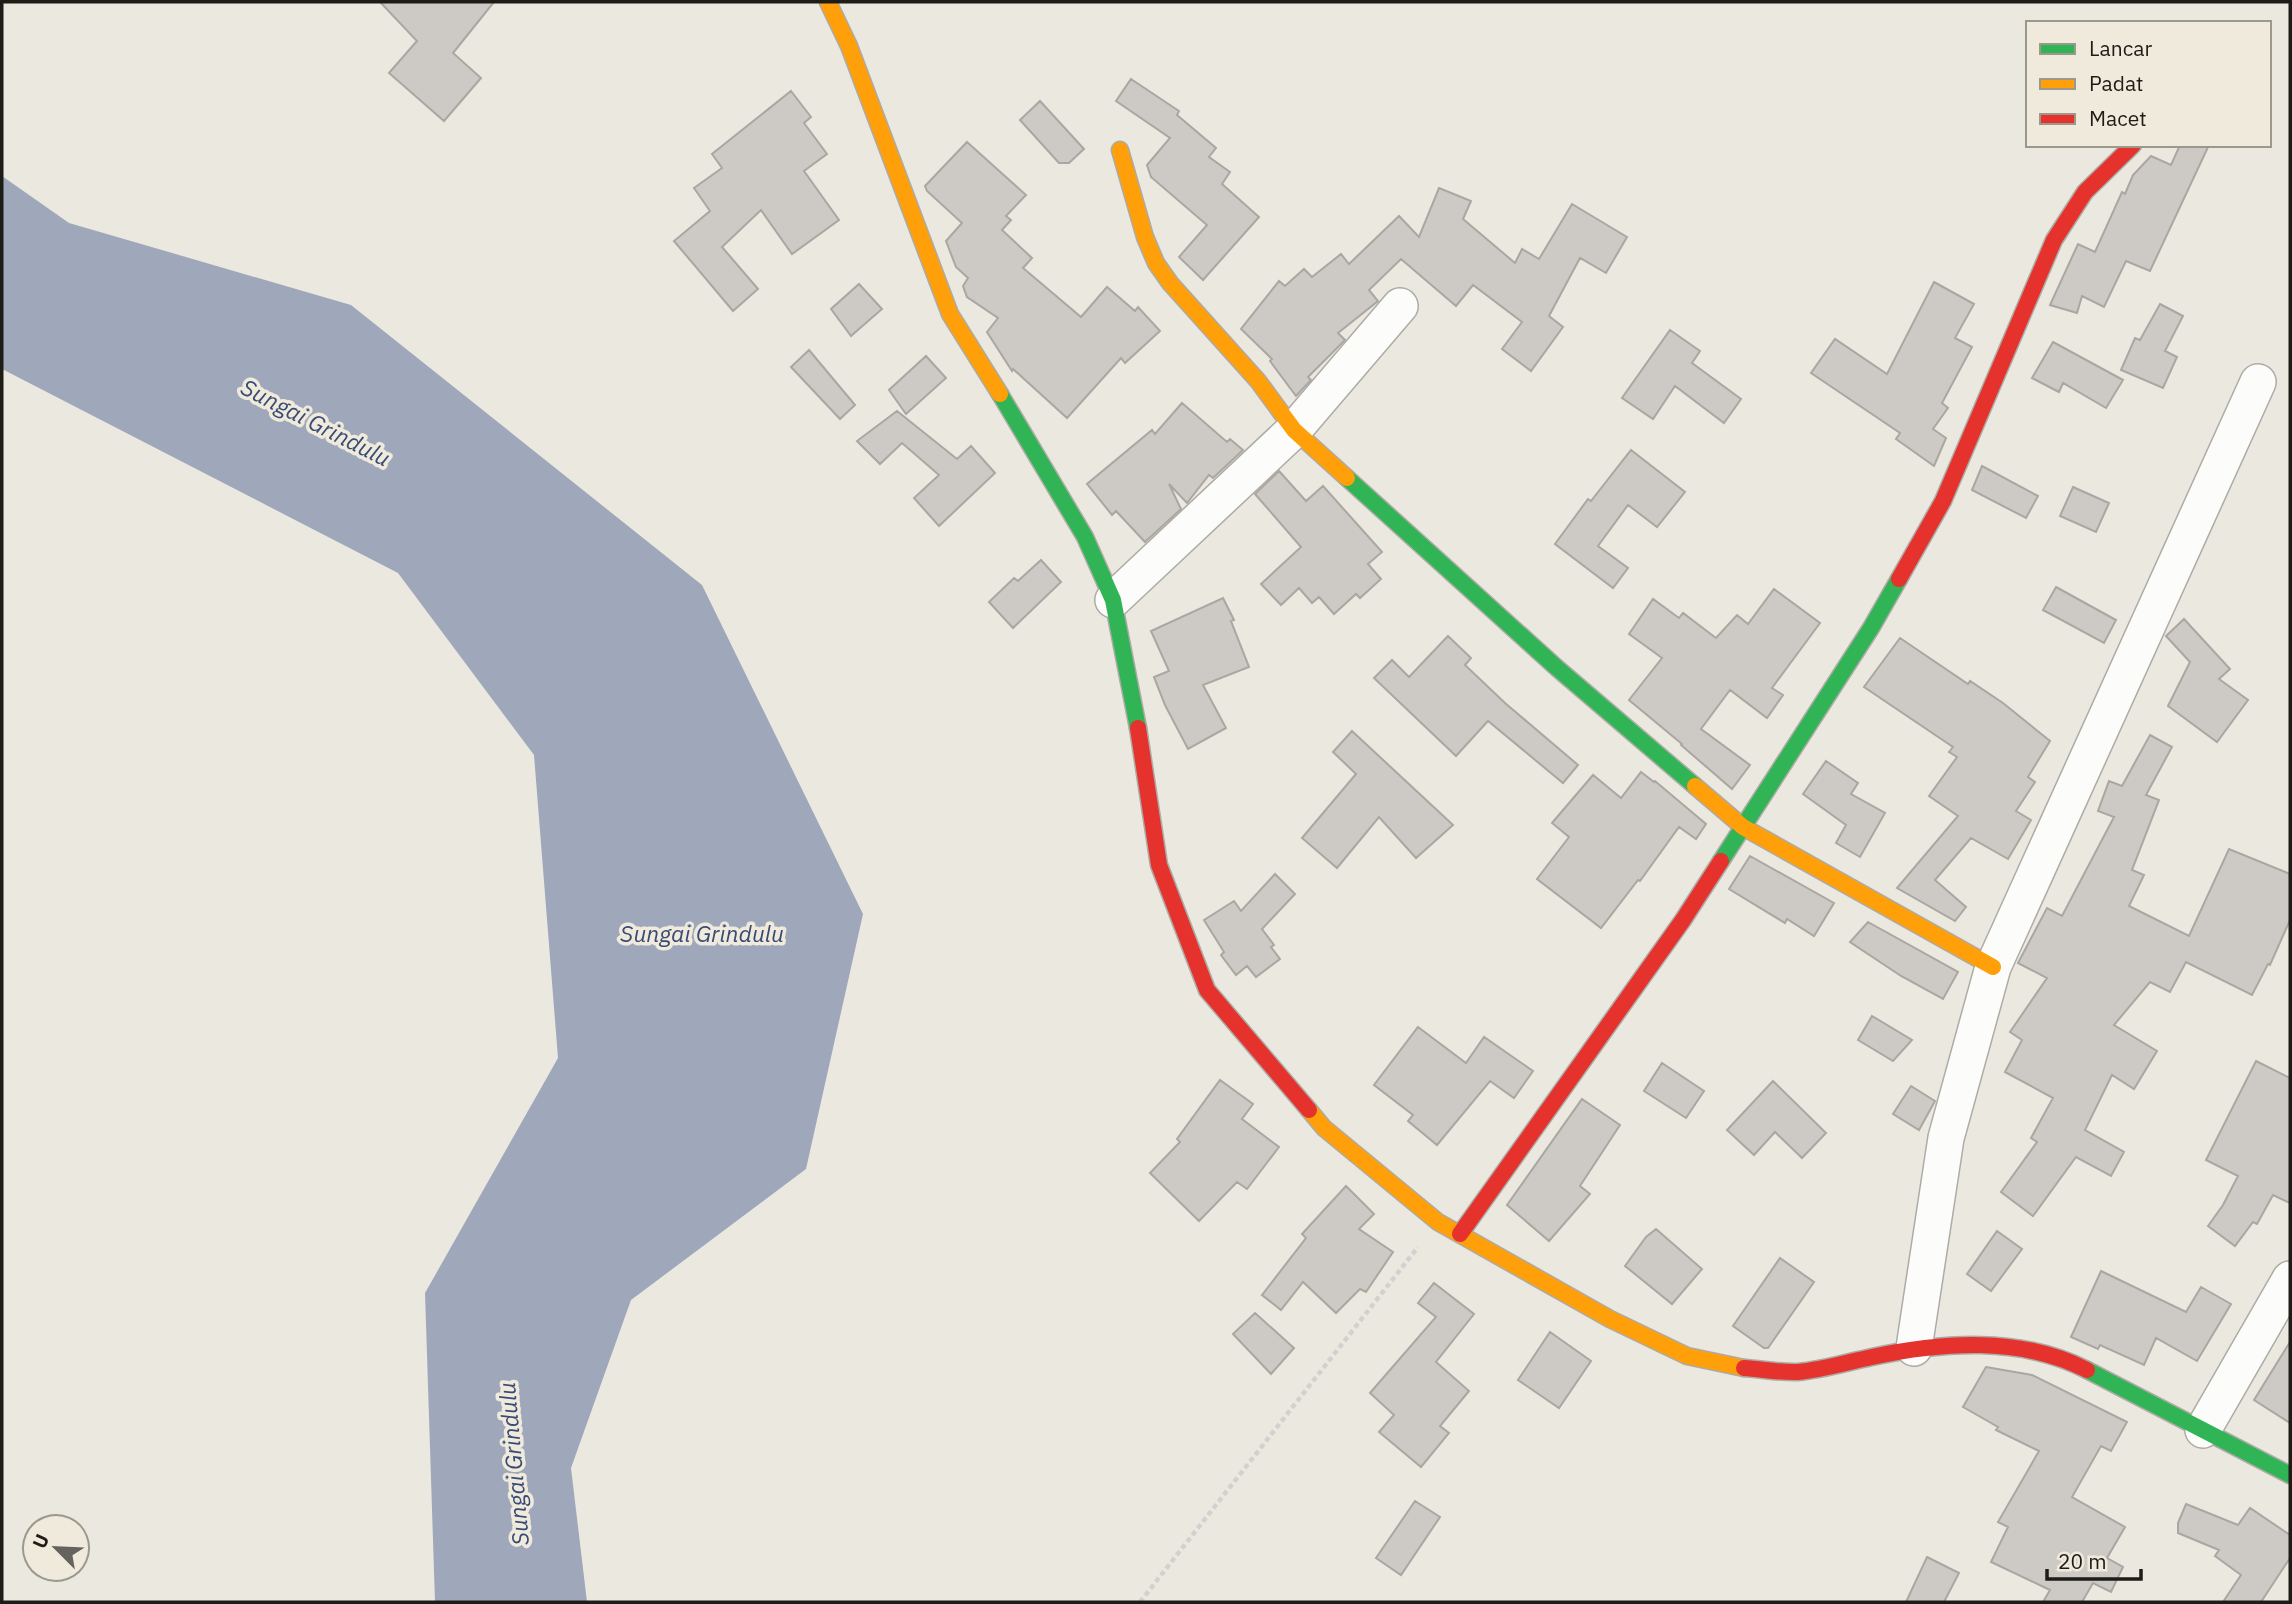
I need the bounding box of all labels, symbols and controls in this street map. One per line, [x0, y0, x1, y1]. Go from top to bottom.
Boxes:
legend [2026, 21, 2271, 147]
text: Lancar [2089, 34, 2152, 62]
text: Padat [2089, 69, 2144, 97]
text: Macet [2089, 104, 2147, 132]
water label: Sungai Grindulu [236, 371, 396, 473]
water label: Sungai Grindulu [620, 918, 784, 948]
water label: Sungai Grindulu [491, 1381, 535, 1547]
north arrow [21, 1513, 91, 1583]
text: U [27, 1530, 54, 1552]
scale bar [2047, 1538, 2142, 1582]
text: 20 m [2058, 1547, 2107, 1575]

